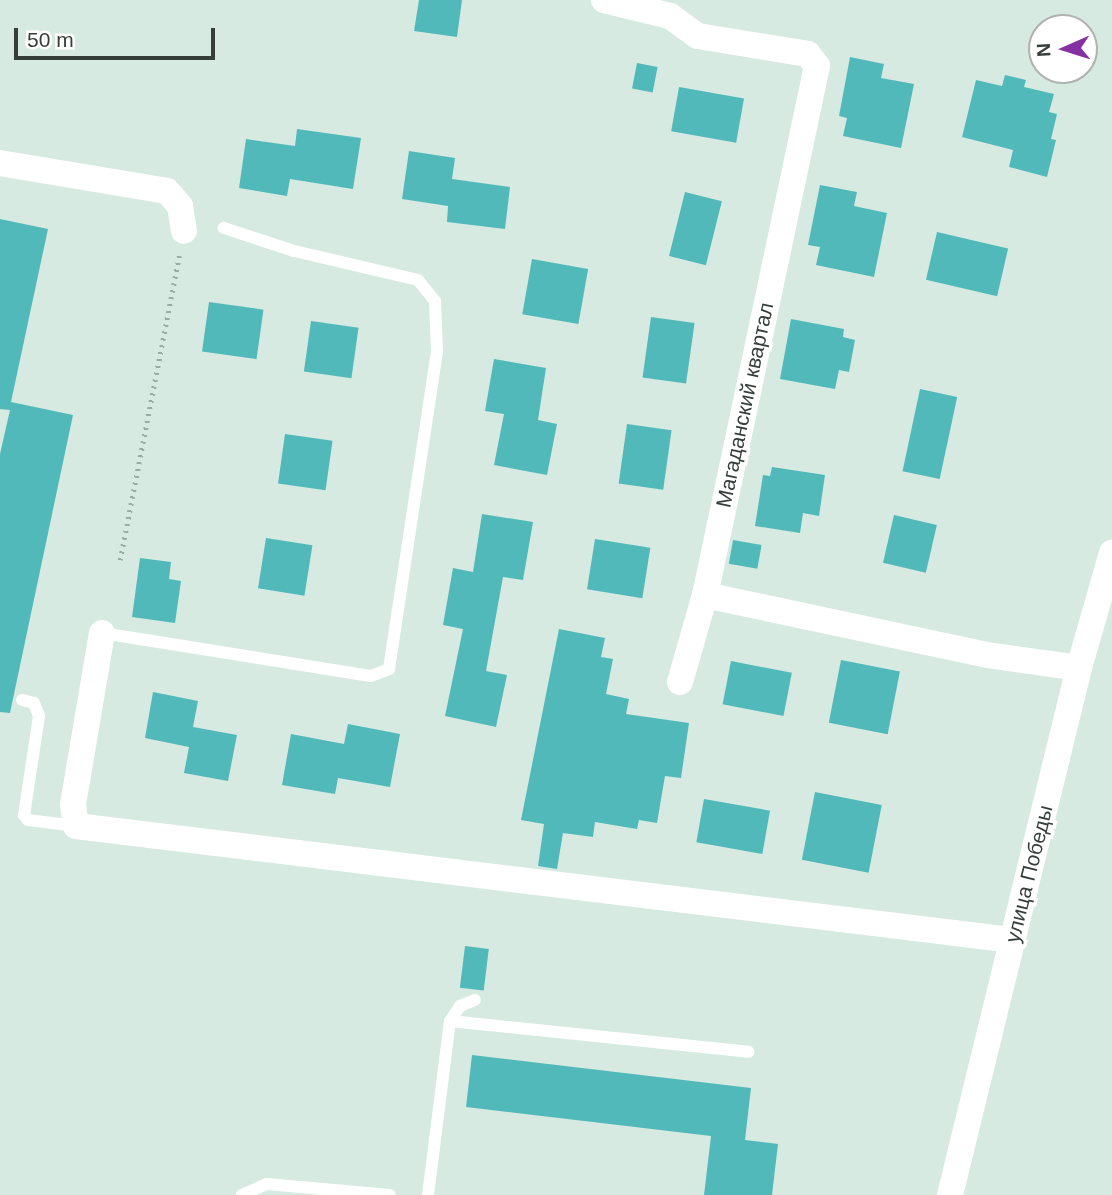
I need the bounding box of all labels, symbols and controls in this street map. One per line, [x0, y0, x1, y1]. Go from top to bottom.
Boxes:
scale bar [18, 14, 219, 58]
north arrow [1028, 14, 1098, 84]
text: 50 m [27, 28, 74, 51]
text: N [1033, 43, 1054, 57]
street label: Магаданский квартал [711, 300, 779, 510]
street label: улица Победы [1000, 803, 1058, 945]

